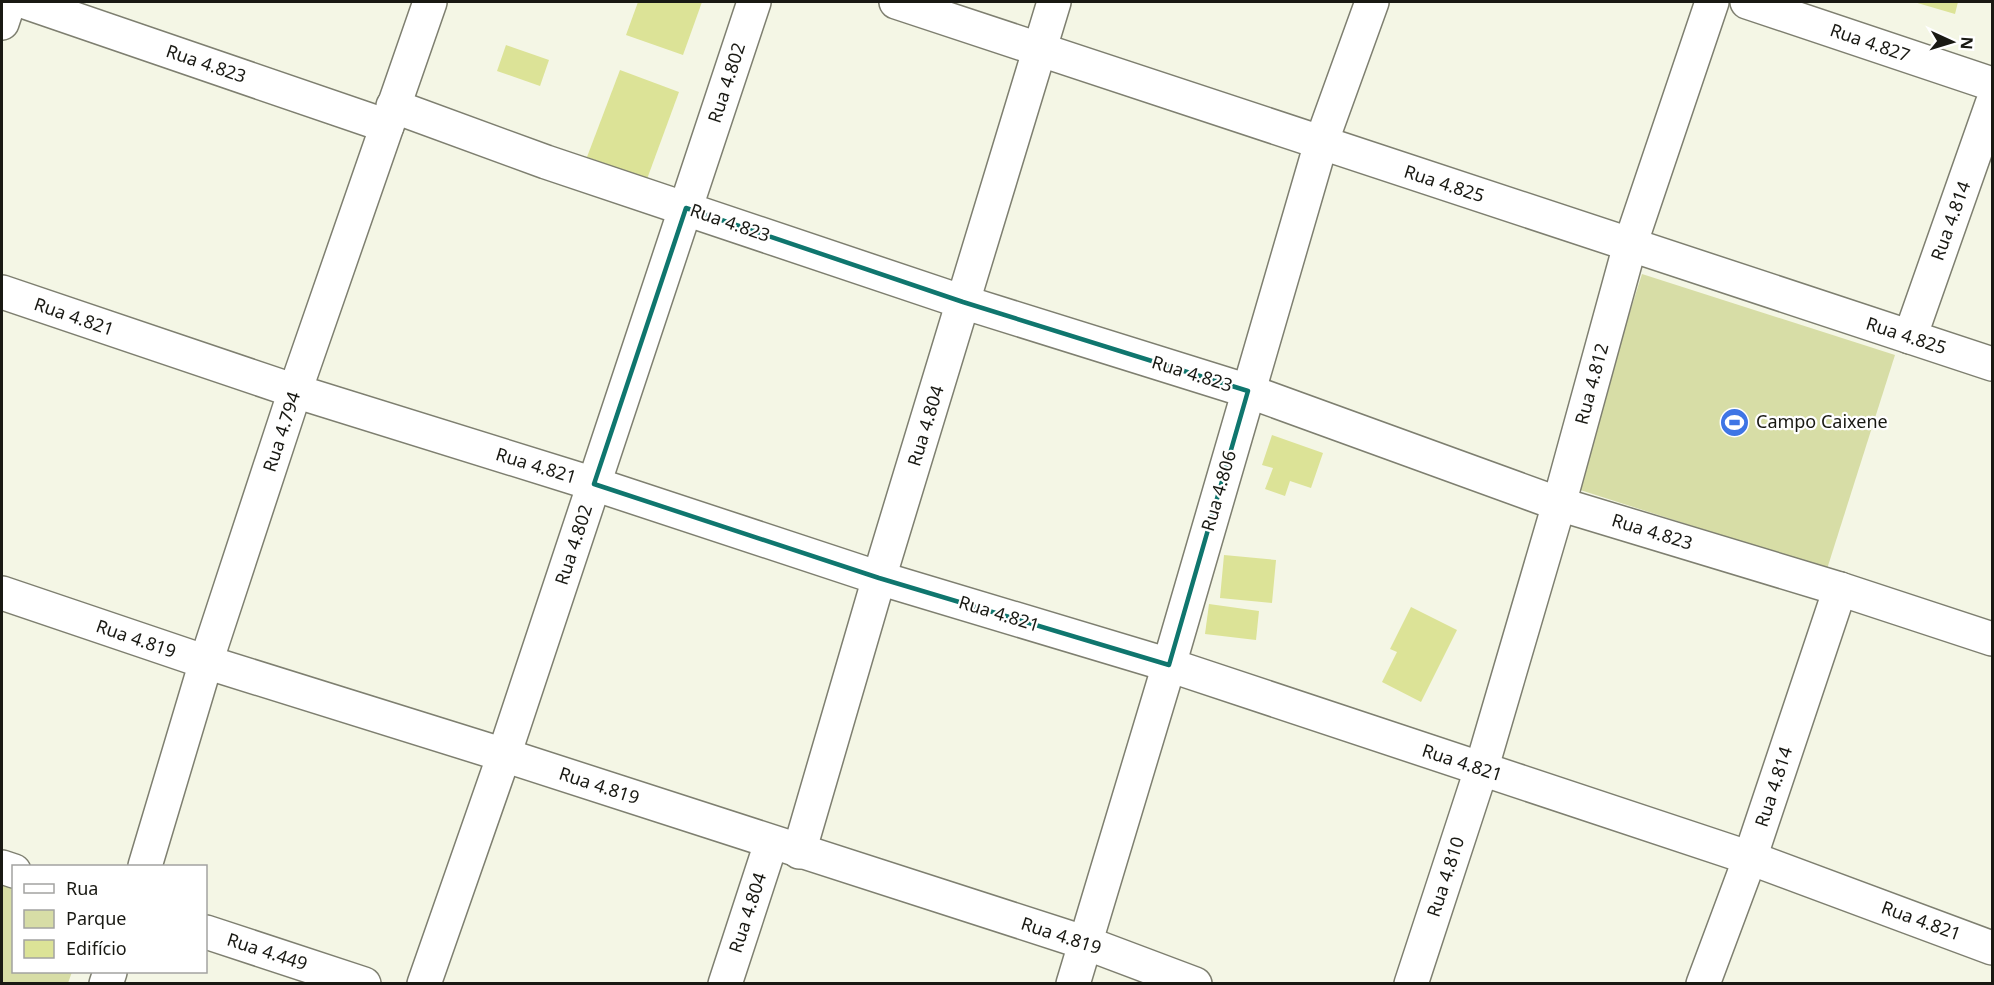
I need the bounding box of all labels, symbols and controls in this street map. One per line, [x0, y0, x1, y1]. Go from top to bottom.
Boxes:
north arrow [1922, 12, 1982, 72]
street label: Rua 4.827 [1827, 17, 1914, 67]
text: N [1956, 36, 1978, 50]
street label: Rua 4.823 [163, 38, 250, 88]
street label: Rua 4.802 [702, 39, 750, 126]
street label: Rua 4.825 [1401, 159, 1488, 207]
street label: Rua 4.814 [1925, 178, 1976, 264]
street label: Rua 4.823 [687, 197, 774, 247]
street label: Rua 4.821 [31, 291, 118, 341]
street label: Rua 4.825 [1863, 311, 1950, 359]
street label: Rua 4.812 [1569, 340, 1613, 427]
street label: Rua 4.823 [1149, 349, 1236, 397]
street label: Rua 4.804 [901, 382, 949, 469]
street label: Rua 4.794 [257, 388, 305, 475]
sports icon: Campo Caixene [1719, 406, 1751, 438]
place label: Campo Caixene [1756, 409, 1888, 433]
street label: Rua 4.821 [493, 441, 580, 489]
street label: Rua 4.806 [1195, 447, 1241, 534]
street label: Rua 4.802 [549, 501, 597, 588]
street label: Rua 4.823 [1609, 507, 1696, 555]
street label: Rua 4.821 [956, 589, 1043, 637]
street label: Rua 4.819 [93, 613, 180, 663]
street label: Rua 4.821 [1419, 738, 1506, 786]
street label: Rua 4.814 [1749, 743, 1797, 830]
street label: Rua 4.819 [556, 761, 643, 809]
street label: Rua 4.810 [1421, 833, 1469, 920]
legend [12, 865, 207, 973]
street label: Rua 4.804 [723, 869, 771, 956]
text: Rua [66, 876, 98, 900]
street label: Rua 4.821 [1878, 895, 1964, 946]
text: Parque [66, 906, 126, 930]
street label: Rua 4.819 [1018, 911, 1105, 959]
street label: Rua 4.449 [224, 927, 311, 975]
text: Edifício [66, 936, 127, 960]

